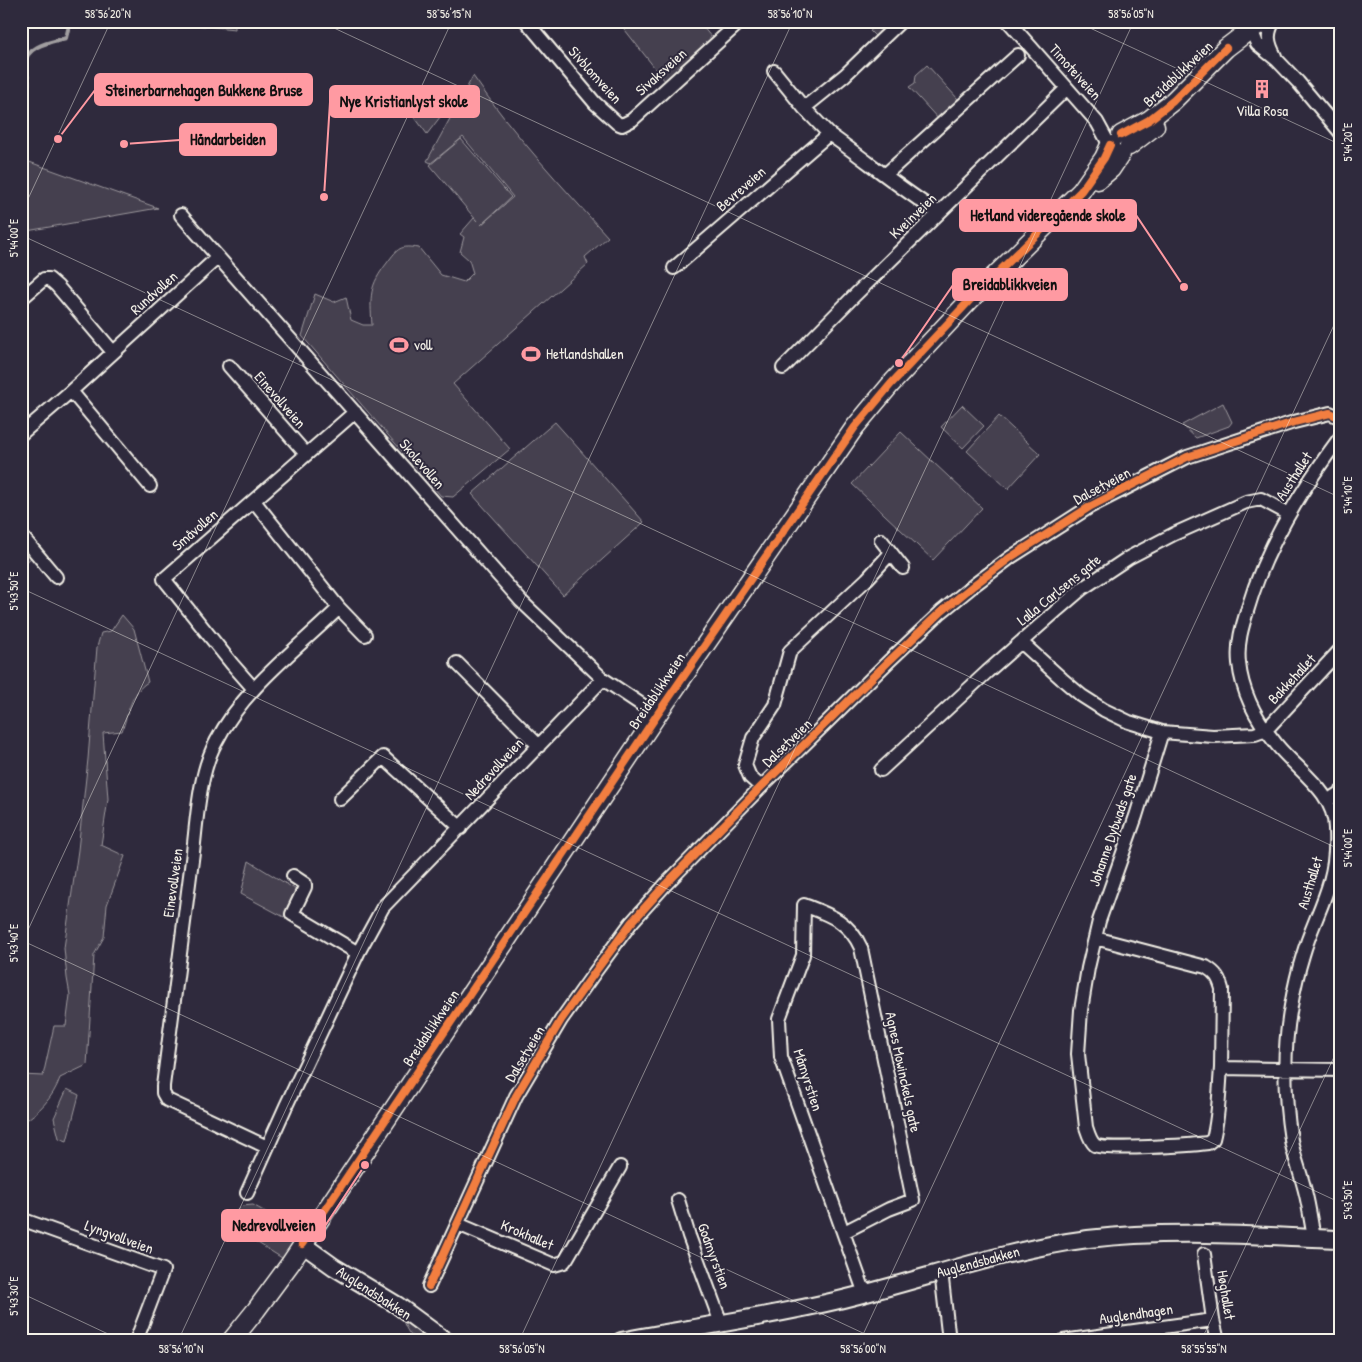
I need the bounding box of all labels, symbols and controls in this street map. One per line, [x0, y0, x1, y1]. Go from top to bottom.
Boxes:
text: 58°56'20"N [85, 5, 131, 22]
text: 58°56'15"N [427, 5, 471, 22]
text: 58°56'10"N [768, 5, 812, 22]
text: 58°56'05"N [1108, 5, 1154, 22]
street label: Breidablikkveien [1138, 36, 1217, 111]
street label: Timoteiveien [1044, 39, 1106, 105]
street label: Sivblomveien [564, 41, 627, 108]
street label: Sivaksveien [631, 43, 691, 100]
callout: Steinerbarnehagen Bukkene Bruse [95, 74, 312, 105]
building icon: Villa Rosa [1251, 78, 1273, 100]
text: Steinerbarnehagen Bukkene Bruse [105, 79, 303, 102]
callout: Nye Kristianlyst skole [330, 86, 479, 117]
text: Nye Kristianlyst skole [340, 90, 469, 113]
place label: Villa Rosa [1236, 100, 1288, 121]
text: 5°44'20"E [1339, 122, 1356, 161]
callout: Håndarbeiden [180, 124, 276, 155]
text: Håndarbeiden [190, 128, 266, 150]
street label: Bevreveien [711, 161, 770, 216]
street label: Kveinveien [884, 188, 941, 243]
callout: Hetland videregående skole [960, 200, 1136, 231]
text: Hetland videregående skole [970, 204, 1126, 227]
text: 5°44'00"E [5, 218, 22, 257]
street label: Rundvollen [126, 266, 182, 319]
callout: Breidablikkveien [953, 269, 1067, 300]
text: Breidablikkveien [963, 273, 1057, 295]
sports icon: voll [388, 334, 410, 356]
place label: voll [414, 334, 433, 355]
sports icon: Hetlandshallen [520, 343, 542, 365]
place label: Hetlandshallen [546, 343, 624, 364]
street label: Einevollveien [250, 367, 311, 433]
street label: Skolevollen [395, 434, 450, 494]
street label: Austhallet [1270, 447, 1318, 504]
street label: Dalsetveien [1069, 462, 1134, 509]
text: 5°44'10"E [1339, 476, 1356, 514]
street label: Småvollen [167, 504, 222, 555]
street label: Lalla Carlsens gate [1012, 549, 1105, 630]
text: 5°43'50"E [5, 571, 22, 611]
street label: Breidablikkveien [623, 648, 690, 733]
street label: Bakkehallet [1263, 648, 1321, 708]
street label: Dalsetveien [757, 713, 816, 772]
street label: Nedrevollveien [459, 733, 528, 804]
street label: Johanne Dybwads gate [1083, 771, 1142, 889]
text: 5°44'00"E [1339, 828, 1356, 867]
street label: Einevollveien [157, 847, 188, 919]
street label: Austhallet [1292, 853, 1328, 912]
text: 5°43'40"E [5, 923, 22, 962]
street label: Breidablikkveien [397, 985, 464, 1070]
street label: Agnes Mowinckels gate [880, 1010, 927, 1134]
street label: Dalsetveien [500, 1022, 550, 1086]
street label: Måmyrstien [789, 1046, 828, 1114]
text: 5°43'50"E [1339, 1180, 1356, 1220]
callout: Nedrevollveien [222, 1210, 325, 1241]
street label: Lyngvollveien [82, 1214, 157, 1259]
text: Nedrevollveien [232, 1214, 316, 1236]
street label: Krokhallet [497, 1214, 558, 1255]
street label: Godmyrstien [693, 1220, 736, 1292]
street label: Auglendsbakken [934, 1240, 1022, 1283]
street label: Auglendsbakken [333, 1260, 416, 1325]
street label: Høghallet [1212, 1269, 1241, 1322]
text: 5°43'30"E [5, 1276, 22, 1316]
street label: Auglendhagen [1098, 1298, 1174, 1329]
text: 58°56'10"N [159, 1340, 203, 1357]
text: 58°56'05"N [499, 1340, 545, 1357]
text: 58°56'00"N [840, 1340, 886, 1357]
text: 58°55'55"N [1181, 1340, 1227, 1357]

